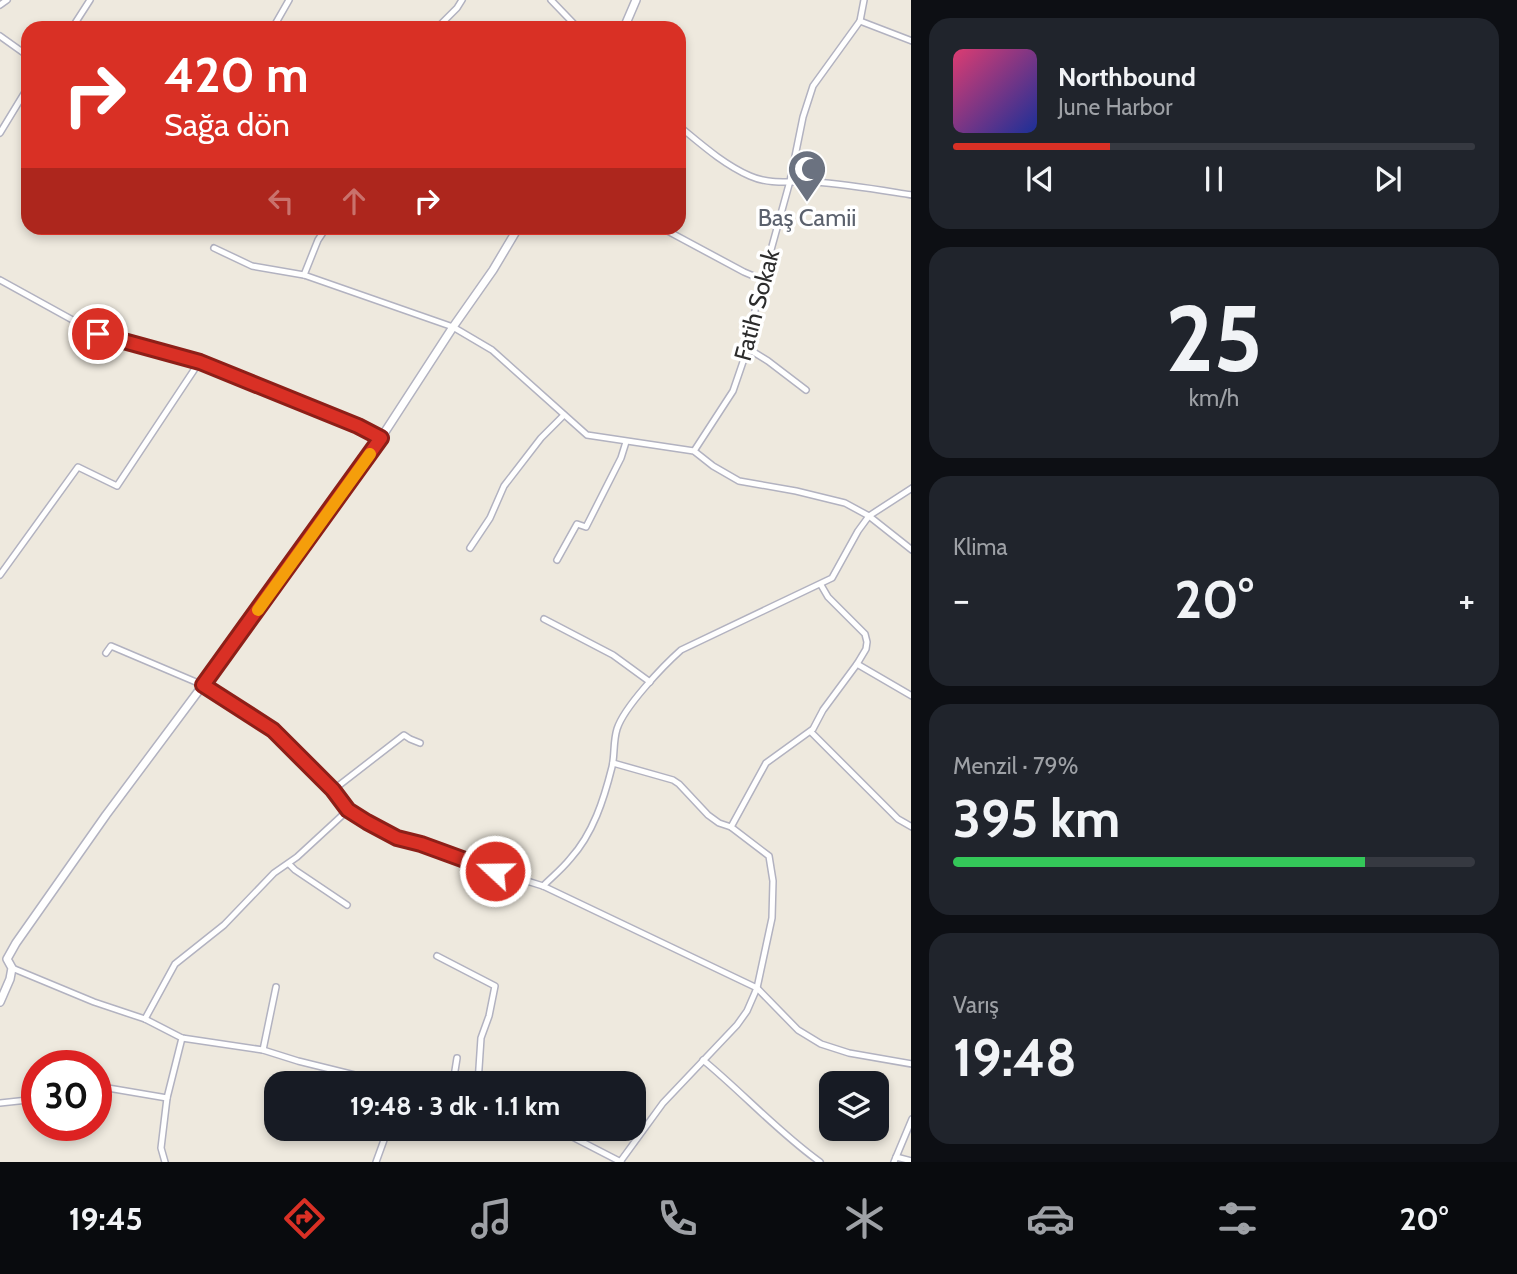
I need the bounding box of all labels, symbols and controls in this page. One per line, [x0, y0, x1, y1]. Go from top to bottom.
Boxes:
text: 420 m [164, 45, 309, 104]
icon: right [49, 49, 140, 140]
text: Northbound [1058, 61, 1196, 93]
text: June Harbor [1058, 93, 1172, 121]
text: Sağa dön [164, 105, 290, 144]
mosque icon: Baş Camii [786, 148, 828, 203]
icon: previous [1021, 160, 1059, 198]
icon: pause [1195, 160, 1233, 198]
icon: next [1369, 160, 1407, 198]
icon: left [262, 182, 300, 220]
icon: ahead [335, 182, 373, 220]
icon: right [408, 182, 446, 220]
place label: Baş Camii [758, 203, 856, 232]
street label: Fatih Sokak [728, 246, 785, 364]
text: 25 [1165, 283, 1263, 394]
pin [68, 304, 128, 364]
icon: arrive [79, 315, 117, 353]
text: km/h [1189, 384, 1239, 412]
text: Klima [953, 533, 1008, 561]
text: 20° [1174, 568, 1254, 631]
text: − [953, 576, 970, 623]
text: + [1458, 576, 1475, 623]
text: Menzil · 79% [953, 752, 1078, 780]
text: 395 km [953, 787, 1120, 850]
position arrow [458, 834, 532, 908]
text: Varış [953, 991, 999, 1019]
text: 19:48 [953, 1026, 1077, 1089]
speed limit sign: 30 [21, 1050, 112, 1141]
map controls [819, 1071, 889, 1141]
button: layers [819, 1071, 889, 1141]
text: 19:48 · 3 dk · 1.1 km [350, 1090, 560, 1122]
icon: directions [280, 1194, 329, 1243]
icon: music [467, 1194, 516, 1243]
icon: phone [653, 1194, 702, 1243]
icon: climate [840, 1194, 889, 1243]
icon: car [1026, 1194, 1075, 1243]
icon: filters [1213, 1194, 1262, 1243]
text: 19:45 [69, 1199, 143, 1238]
text: 20° [1399, 1199, 1448, 1238]

